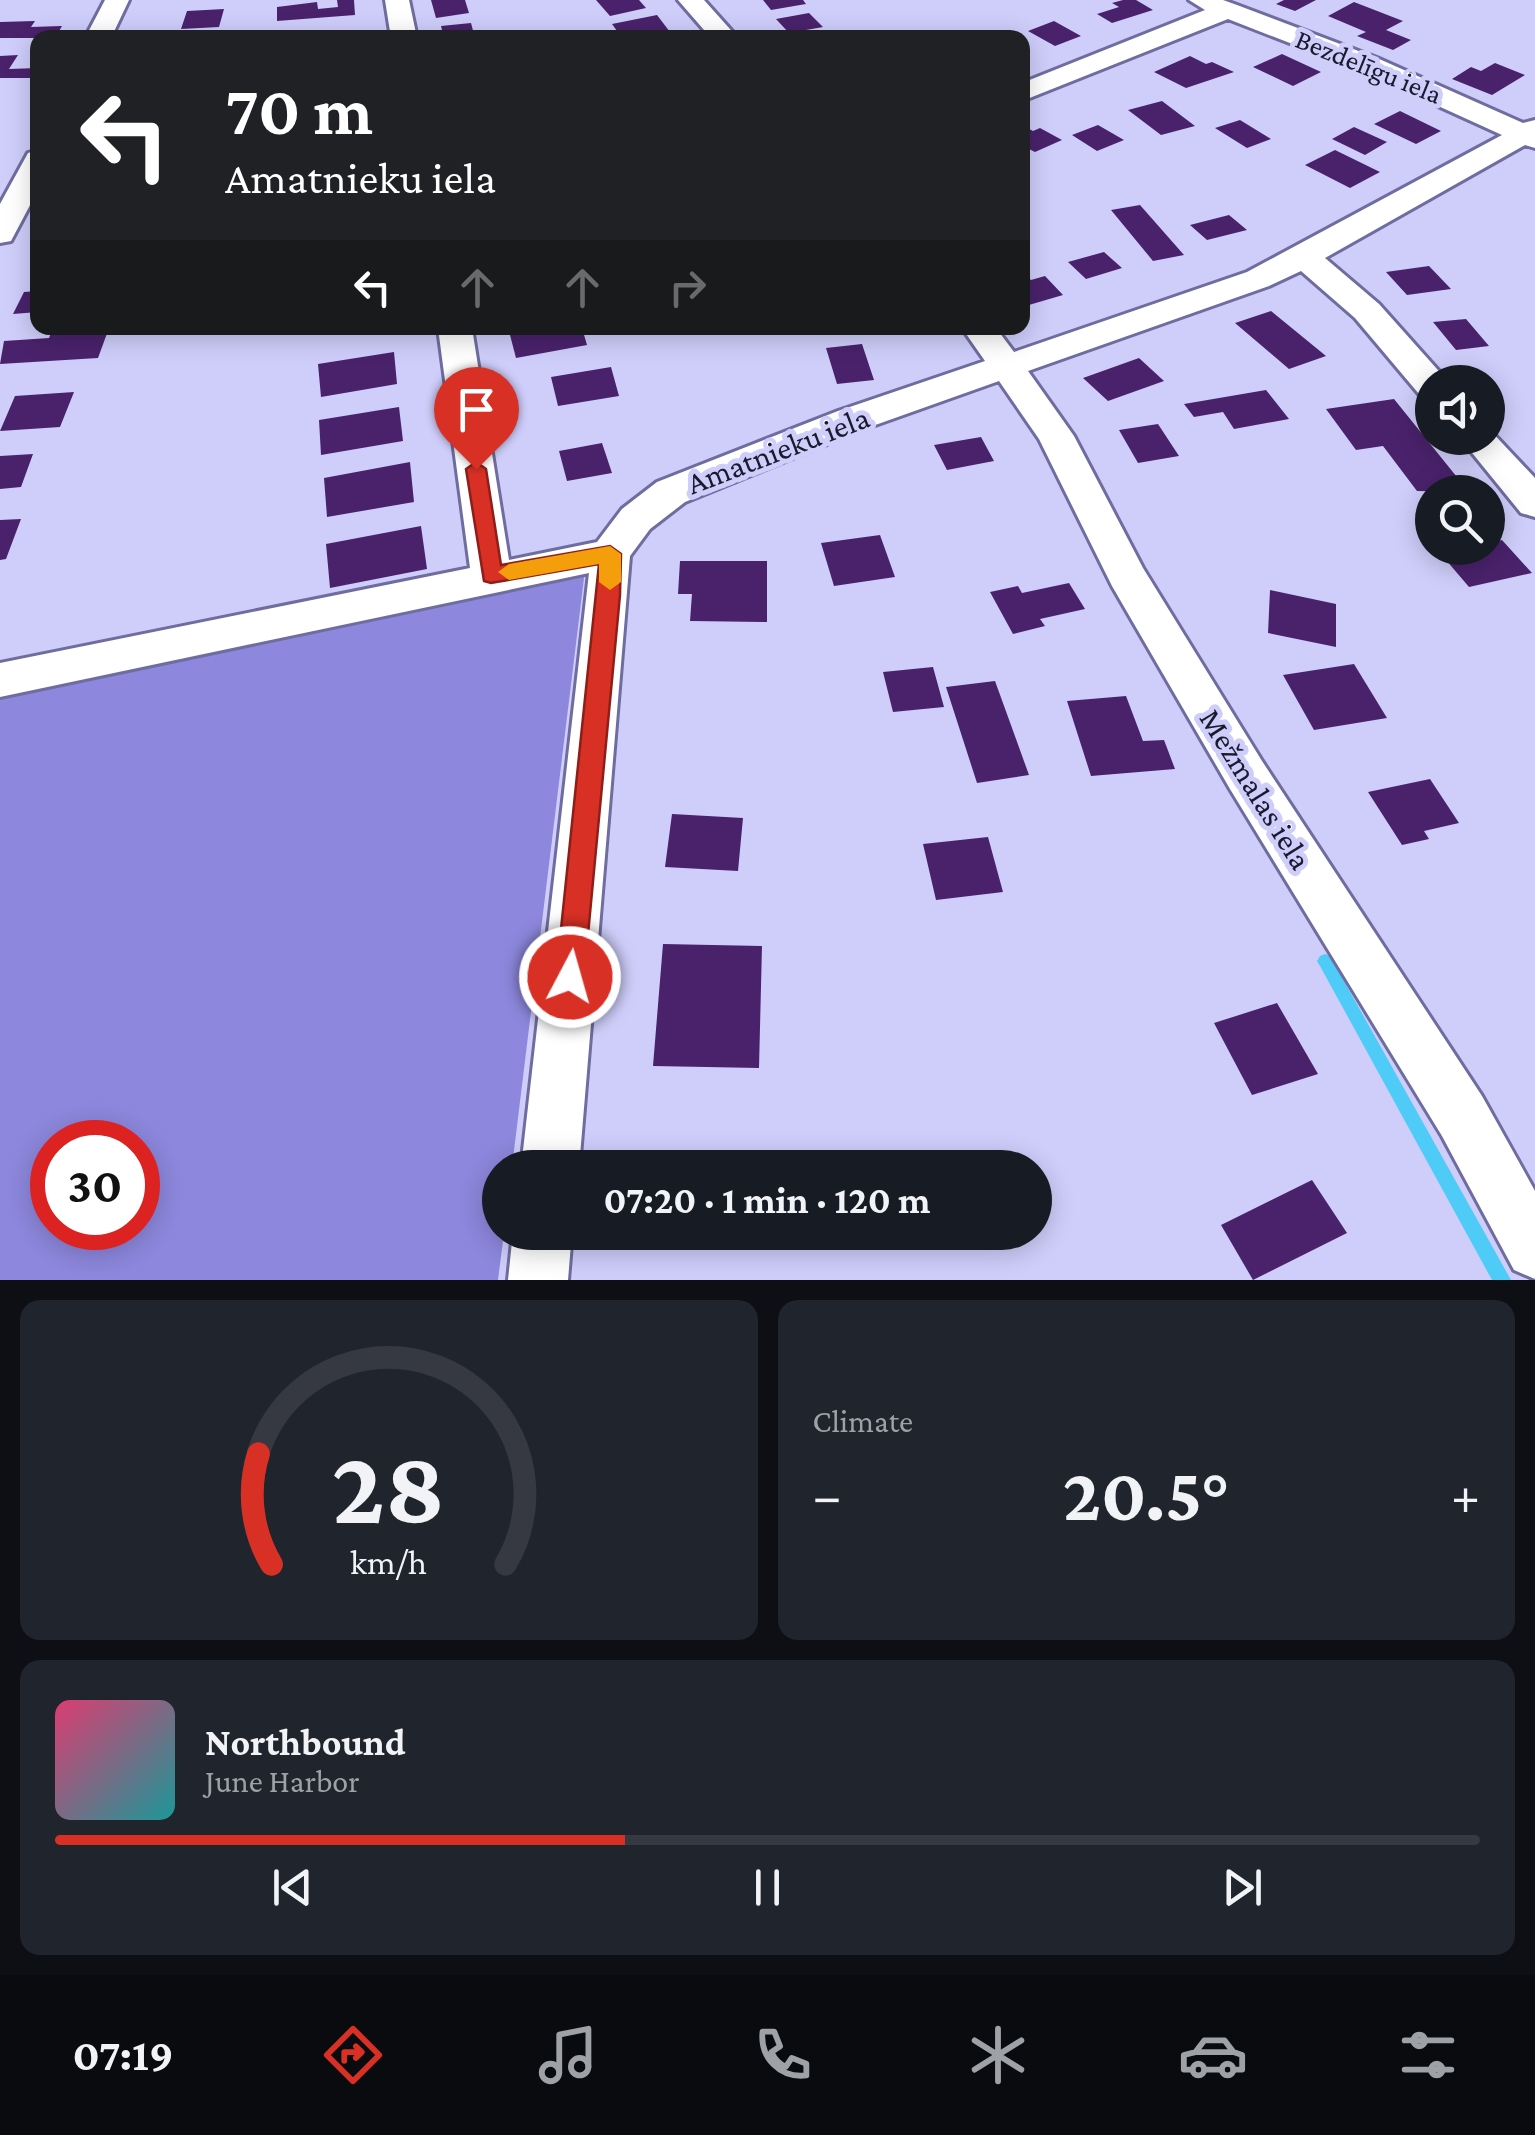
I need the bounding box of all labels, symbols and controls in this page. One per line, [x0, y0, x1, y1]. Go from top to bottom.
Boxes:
street label: Bezdelīgu iela [1291, 23, 1446, 110]
icon: left [60, 70, 190, 200]
text: 70 m [225, 71, 373, 149]
text: Amatnieku iela [225, 153, 496, 203]
icon: left [345, 260, 400, 315]
icon: ahead [450, 260, 505, 315]
icon: ahead [555, 260, 610, 315]
icon: right [660, 260, 715, 315]
map controls [1415, 365, 1505, 565]
button: sound [1415, 365, 1505, 455]
pin [434, 367, 519, 470]
icon: arrive [449, 382, 504, 437]
street label: Amatnieku iela [682, 399, 875, 501]
button: search [1415, 475, 1505, 565]
street label: Mežmalas iela [1192, 702, 1320, 876]
position arrow [518, 925, 622, 1029]
speed limit sign: 30 [30, 1120, 160, 1250]
text: 07:20 · 1 min · 120 m [604, 1179, 930, 1221]
text: Climate [813, 1403, 913, 1439]
text: 28 [332, 1429, 446, 1544]
text: 20.5° [1063, 1453, 1230, 1536]
text: − [813, 1465, 842, 1526]
text: + [1451, 1465, 1480, 1526]
text: km/h [350, 1542, 427, 1582]
text: Northbound [205, 1721, 406, 1763]
text: June Harbor [205, 1763, 360, 1799]
icon: previous [265, 1860, 320, 1915]
icon: pause [740, 1860, 795, 1915]
icon: next [1215, 1860, 1270, 1915]
icon: directions [318, 2020, 388, 2090]
icon: music [533, 2020, 603, 2090]
icon: phone [748, 2020, 818, 2090]
icon: climate [963, 2020, 1033, 2090]
icon: car [1178, 2020, 1248, 2090]
icon: filters [1393, 2020, 1463, 2090]
text: 07:19 [72, 2030, 174, 2080]

